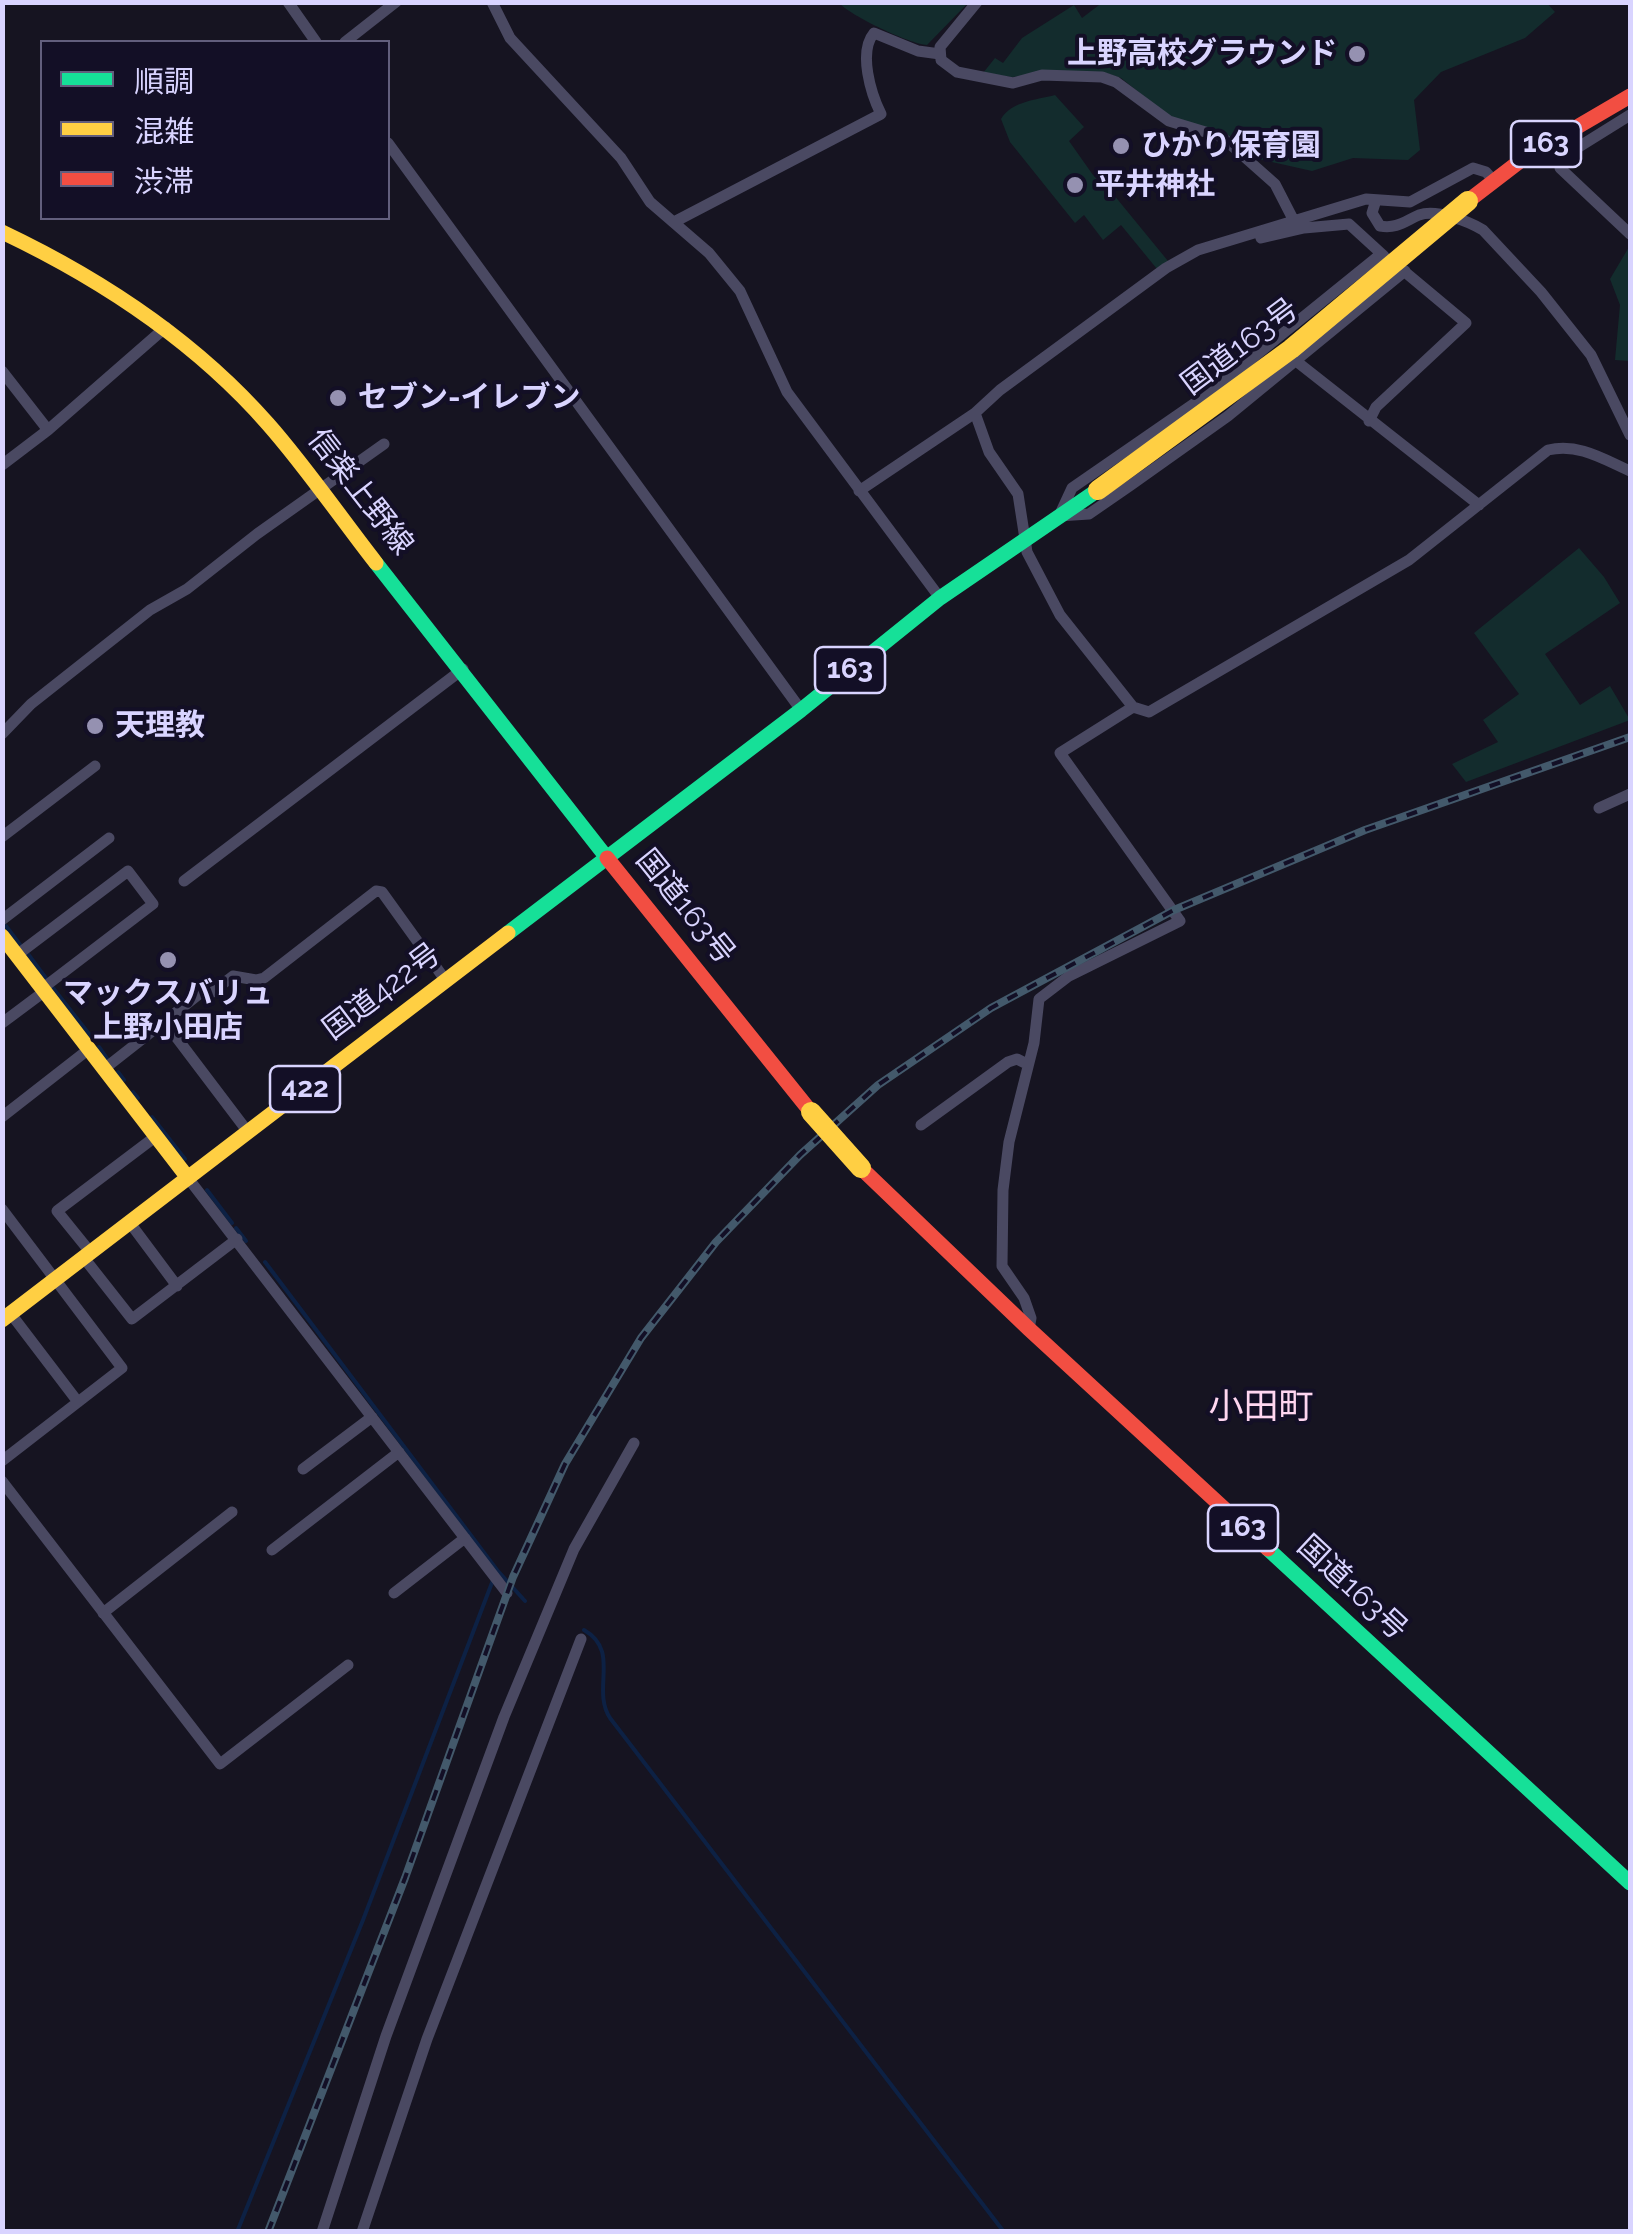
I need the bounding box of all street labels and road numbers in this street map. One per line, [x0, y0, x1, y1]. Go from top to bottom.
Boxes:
road number: 163 [1511, 121, 1581, 167]
street label: 国道163号 [1174, 291, 1306, 403]
street label: 信楽上野線 [300, 422, 420, 562]
road number: 163 [815, 647, 885, 693]
street label: 国道163号 [628, 842, 742, 972]
street label: 国道422号 [316, 936, 448, 1048]
road number: 422 [270, 1066, 340, 1112]
road number: 163 [1208, 1505, 1278, 1551]
street label: 国道163号 [1290, 1528, 1414, 1648]

